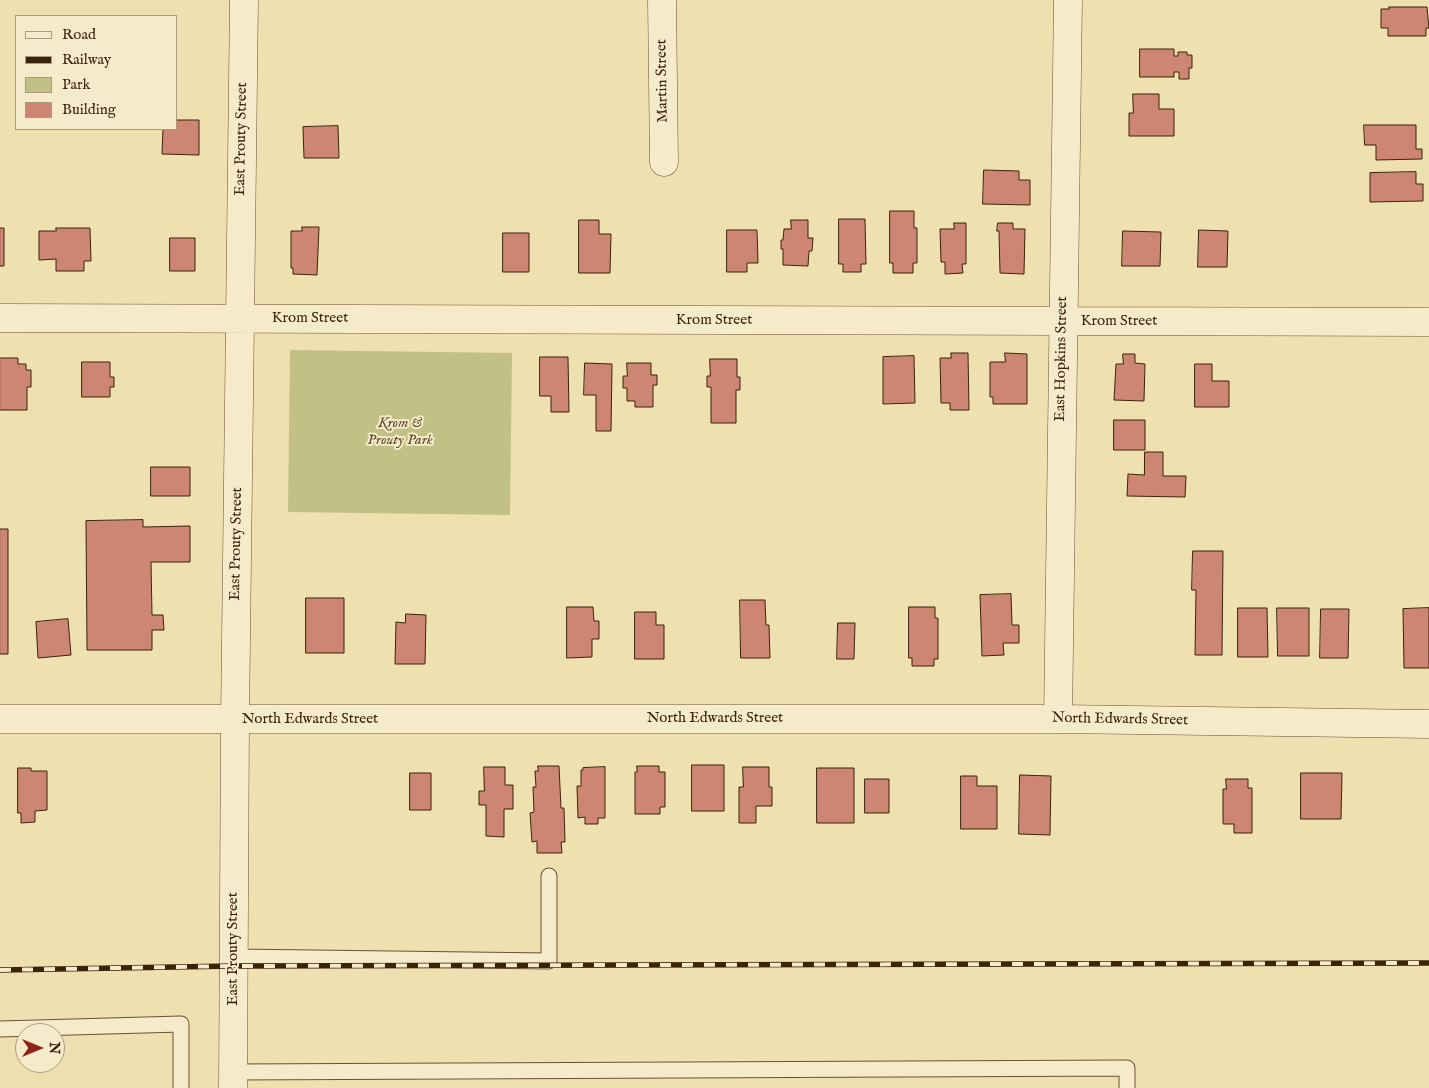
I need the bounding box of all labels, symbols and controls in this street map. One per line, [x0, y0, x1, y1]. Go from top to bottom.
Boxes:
legend [15, 15, 178, 130]
text: Road [62, 25, 96, 44]
street label: Martin Street [653, 39, 673, 123]
text: Railway [62, 50, 111, 69]
text: Park [62, 75, 91, 94]
street label: East Prouty Street [232, 82, 252, 196]
text: Building [62, 100, 116, 119]
street label: East Hopkins Street [1052, 296, 1072, 422]
street label: Krom Street [272, 310, 348, 328]
street label: Krom Street [676, 312, 752, 330]
street label: Krom Street [1081, 313, 1157, 331]
park label: Krom & Prouty Park [367, 415, 433, 450]
street label: East Prouty Street [227, 487, 247, 601]
street label: North Edwards Street [647, 710, 783, 728]
street label: North Edwards Street [1052, 710, 1188, 730]
street label: North Edwards Street [242, 711, 378, 729]
street label: East Prouty Street [225, 892, 243, 1006]
north arrow [15, 1023, 65, 1073]
text: N [45, 1042, 63, 1054]

